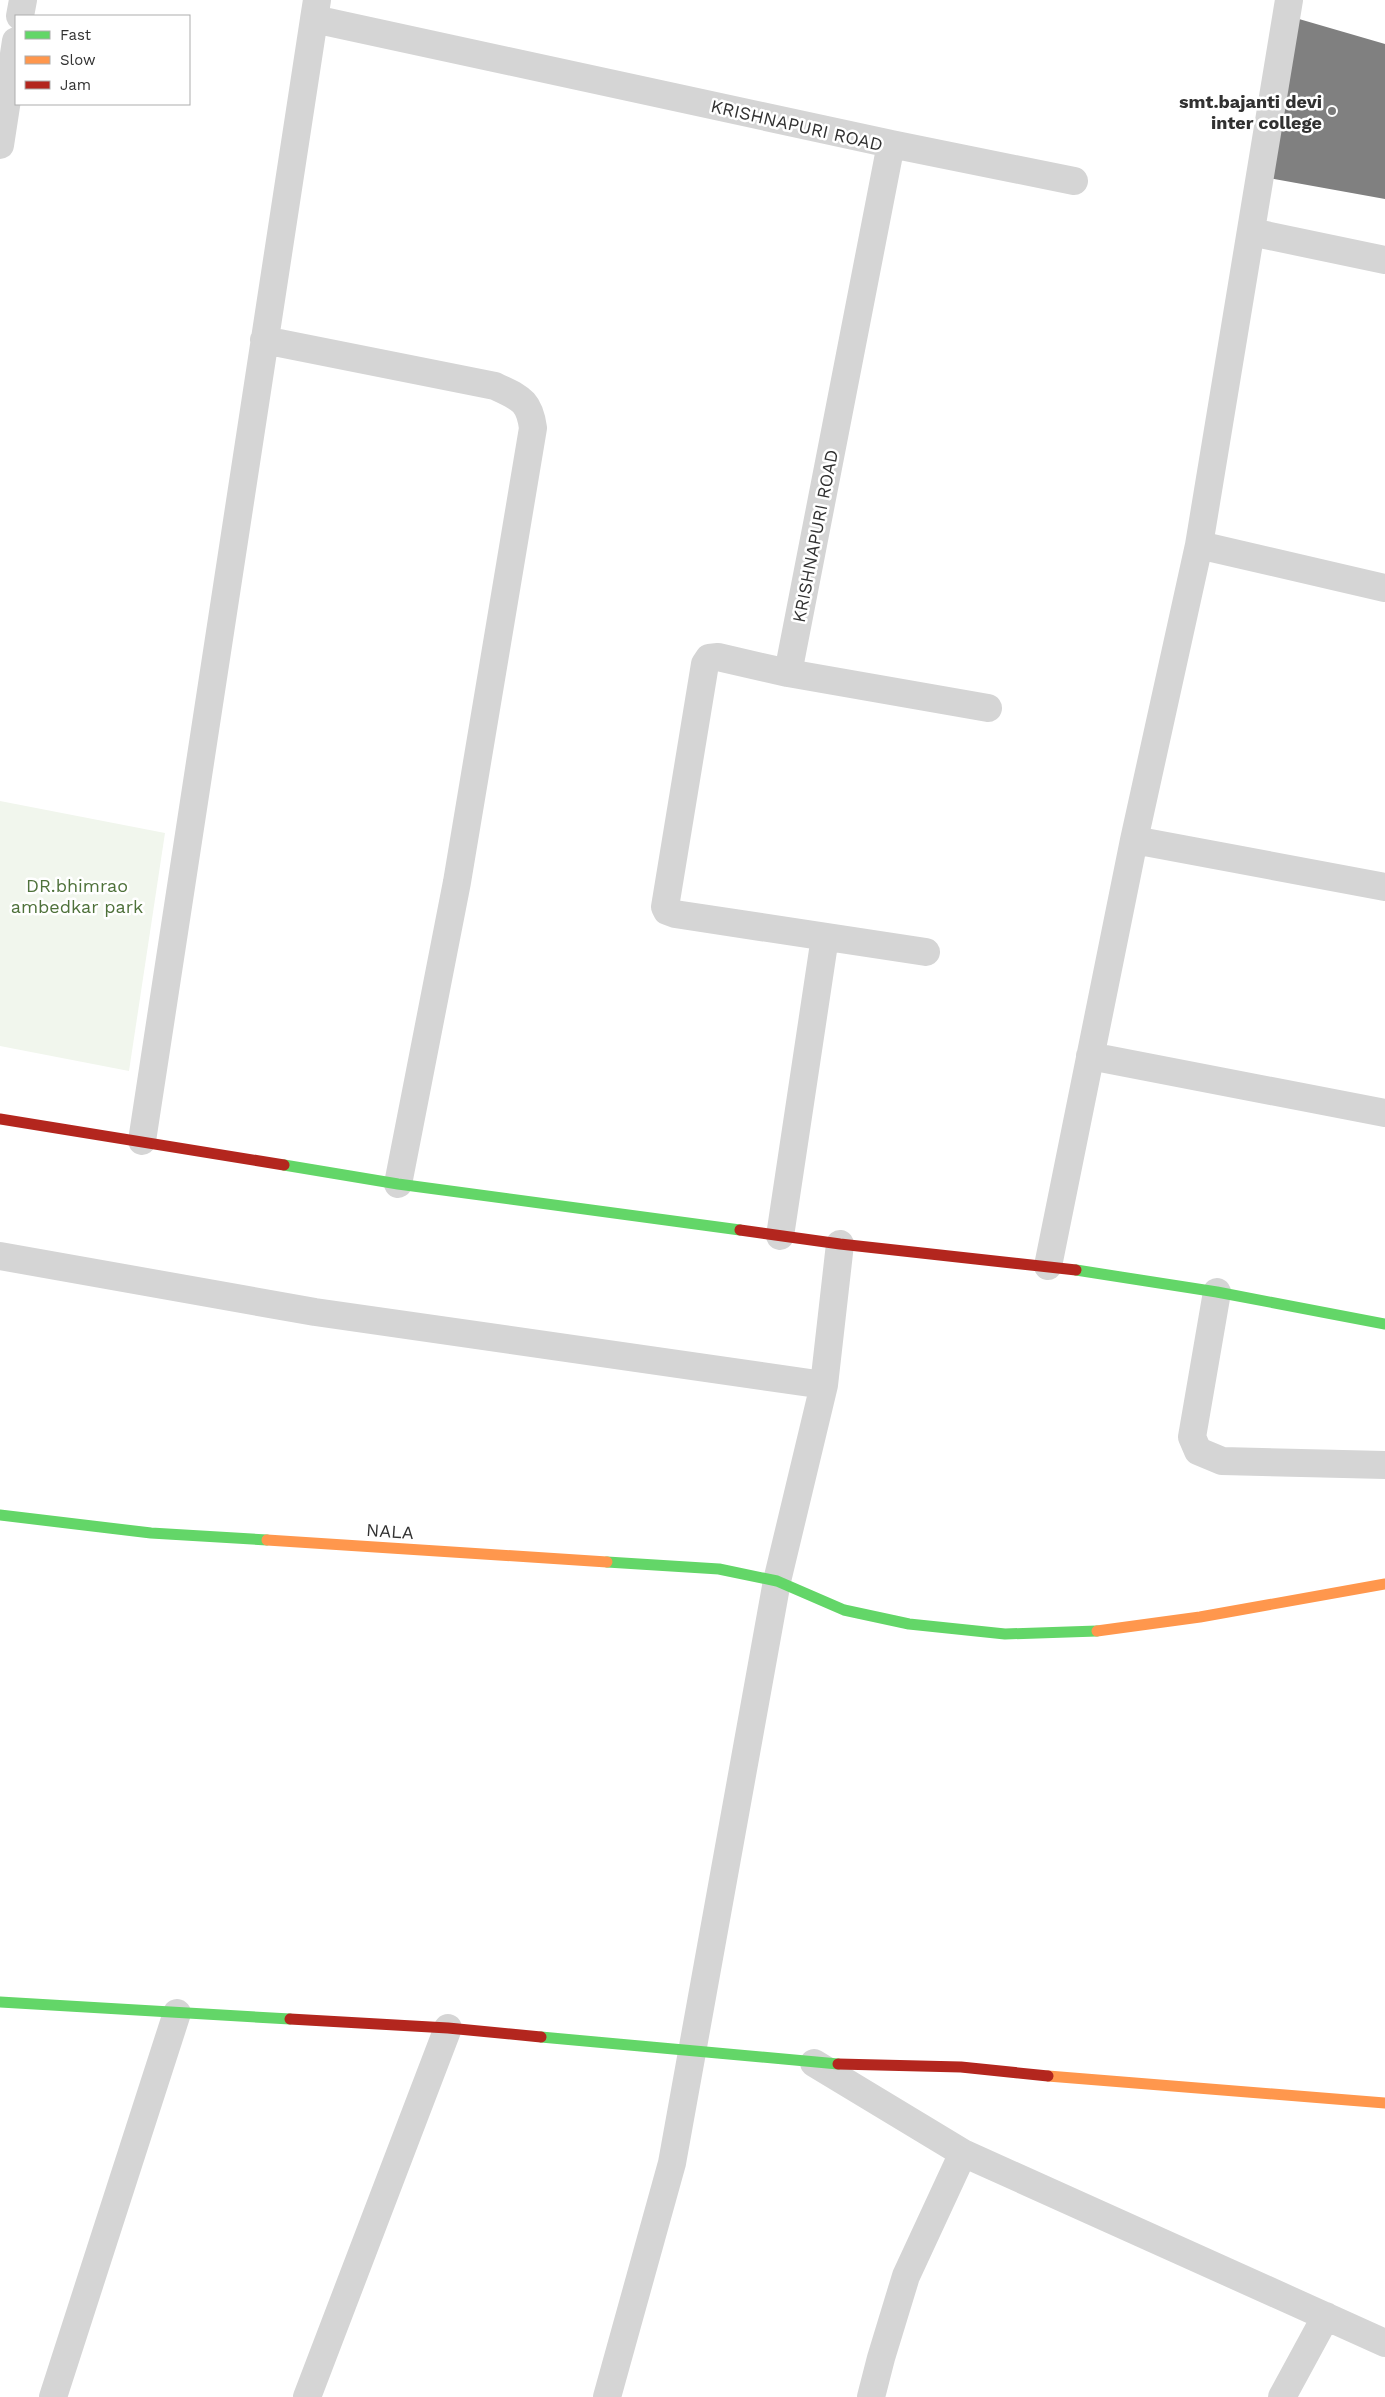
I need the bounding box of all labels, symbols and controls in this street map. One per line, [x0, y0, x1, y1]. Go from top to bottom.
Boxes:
legend [15, 15, 190, 105]
text: Fast [60, 26, 92, 44]
text: Slow [60, 51, 96, 69]
text: Jam [60, 76, 91, 94]
place label: smt.bajanti devi inter college [1179, 91, 1322, 133]
street label: KRISHNAPURI ROAD [709, 95, 885, 155]
marker: smt.bajanti devi inter college [1326, 105, 1338, 117]
street label: KRISHNAPURI ROAD [788, 448, 842, 624]
park label: DR.bhimrao ambedkar park [11, 875, 143, 917]
street label: NALA [365, 1519, 415, 1543]

